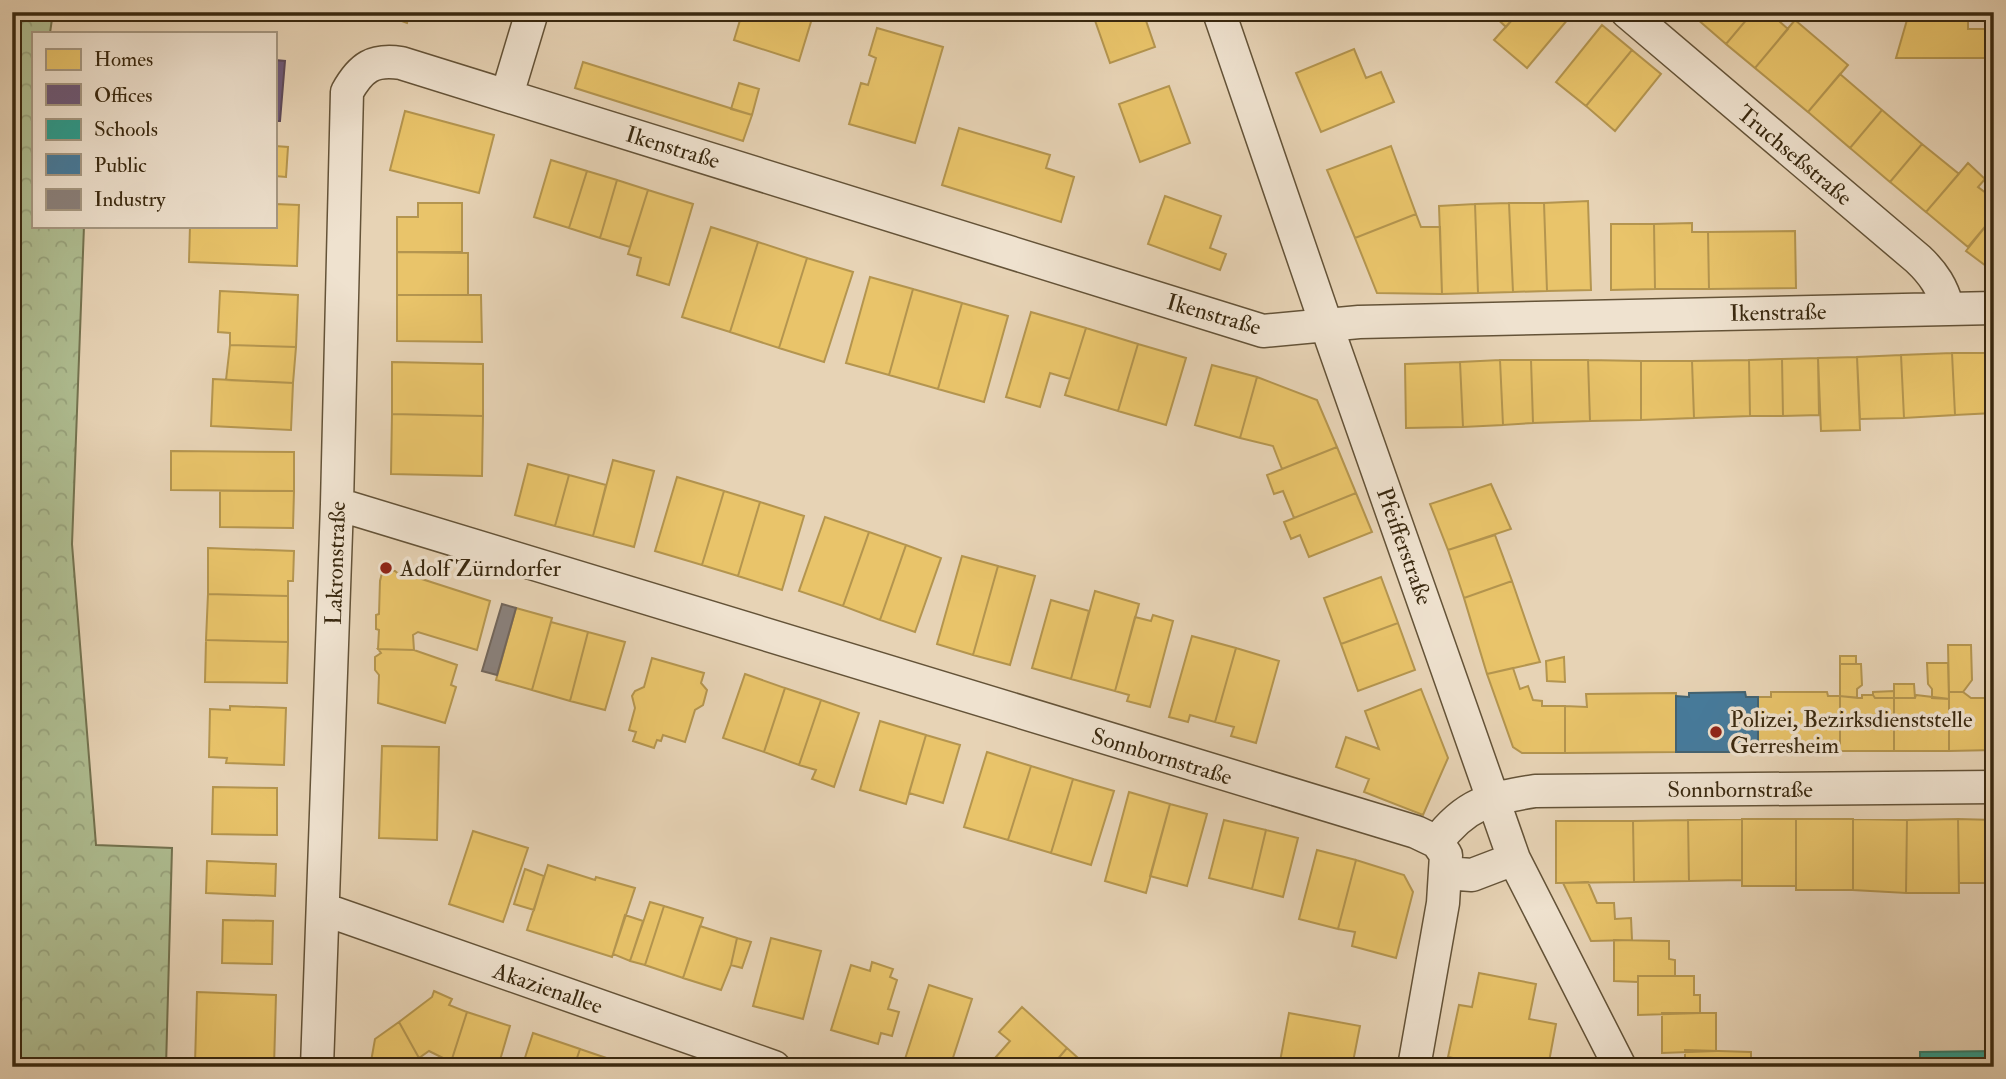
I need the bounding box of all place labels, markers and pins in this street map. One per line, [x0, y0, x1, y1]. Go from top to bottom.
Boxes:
place label: Adolf Zürndorfer [399, 554, 562, 583]
marker: Adolf Zürndorfer [378, 560, 394, 576]
place label: Polizei, Bezirksdienststelle Gerresheim [1730, 705, 1973, 760]
marker: Polizei, Bezirksdienststelle Gerresheim [1708, 724, 1724, 740]

